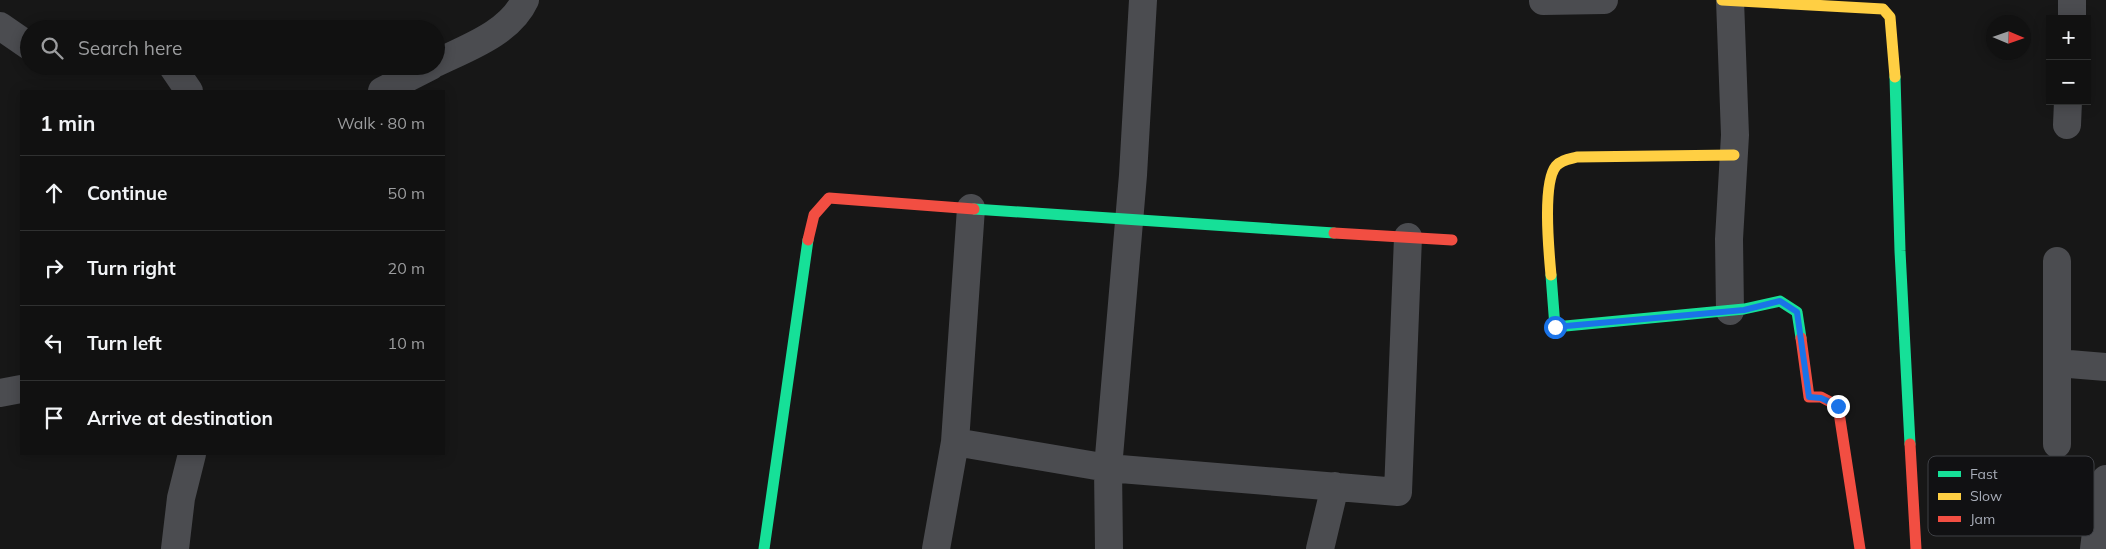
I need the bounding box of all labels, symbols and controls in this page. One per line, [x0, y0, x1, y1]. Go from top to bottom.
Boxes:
north arrow [1986, 15, 2031, 60]
map controls [2046, 15, 2091, 105]
button: + [2046, 15, 2091, 60]
search box [20, 20, 445, 75]
icon: search [38, 34, 66, 62]
text: Search here [78, 36, 182, 60]
button: − [2046, 60, 2091, 105]
text: 1 min [40, 110, 95, 136]
text: Walk · 80 m [337, 113, 425, 133]
icon: ahead [40, 179, 68, 207]
text: Continue [87, 181, 167, 205]
text: 50 m [388, 183, 425, 203]
icon: right [40, 254, 68, 282]
text: Turn right [87, 256, 176, 280]
text: 20 m [388, 258, 425, 278]
route start [1544, 316, 1567, 339]
icon: left [40, 329, 68, 357]
text: Turn left [87, 331, 162, 355]
text: 10 m [388, 333, 425, 353]
route end [1827, 395, 1850, 418]
icon: arrive [40, 404, 68, 432]
text: Arrive at destination [87, 406, 273, 430]
legend [1928, 456, 2094, 536]
text: Fast [1970, 465, 1998, 483]
text: Slow [1970, 487, 2002, 505]
text: Jam [1970, 510, 1995, 528]

